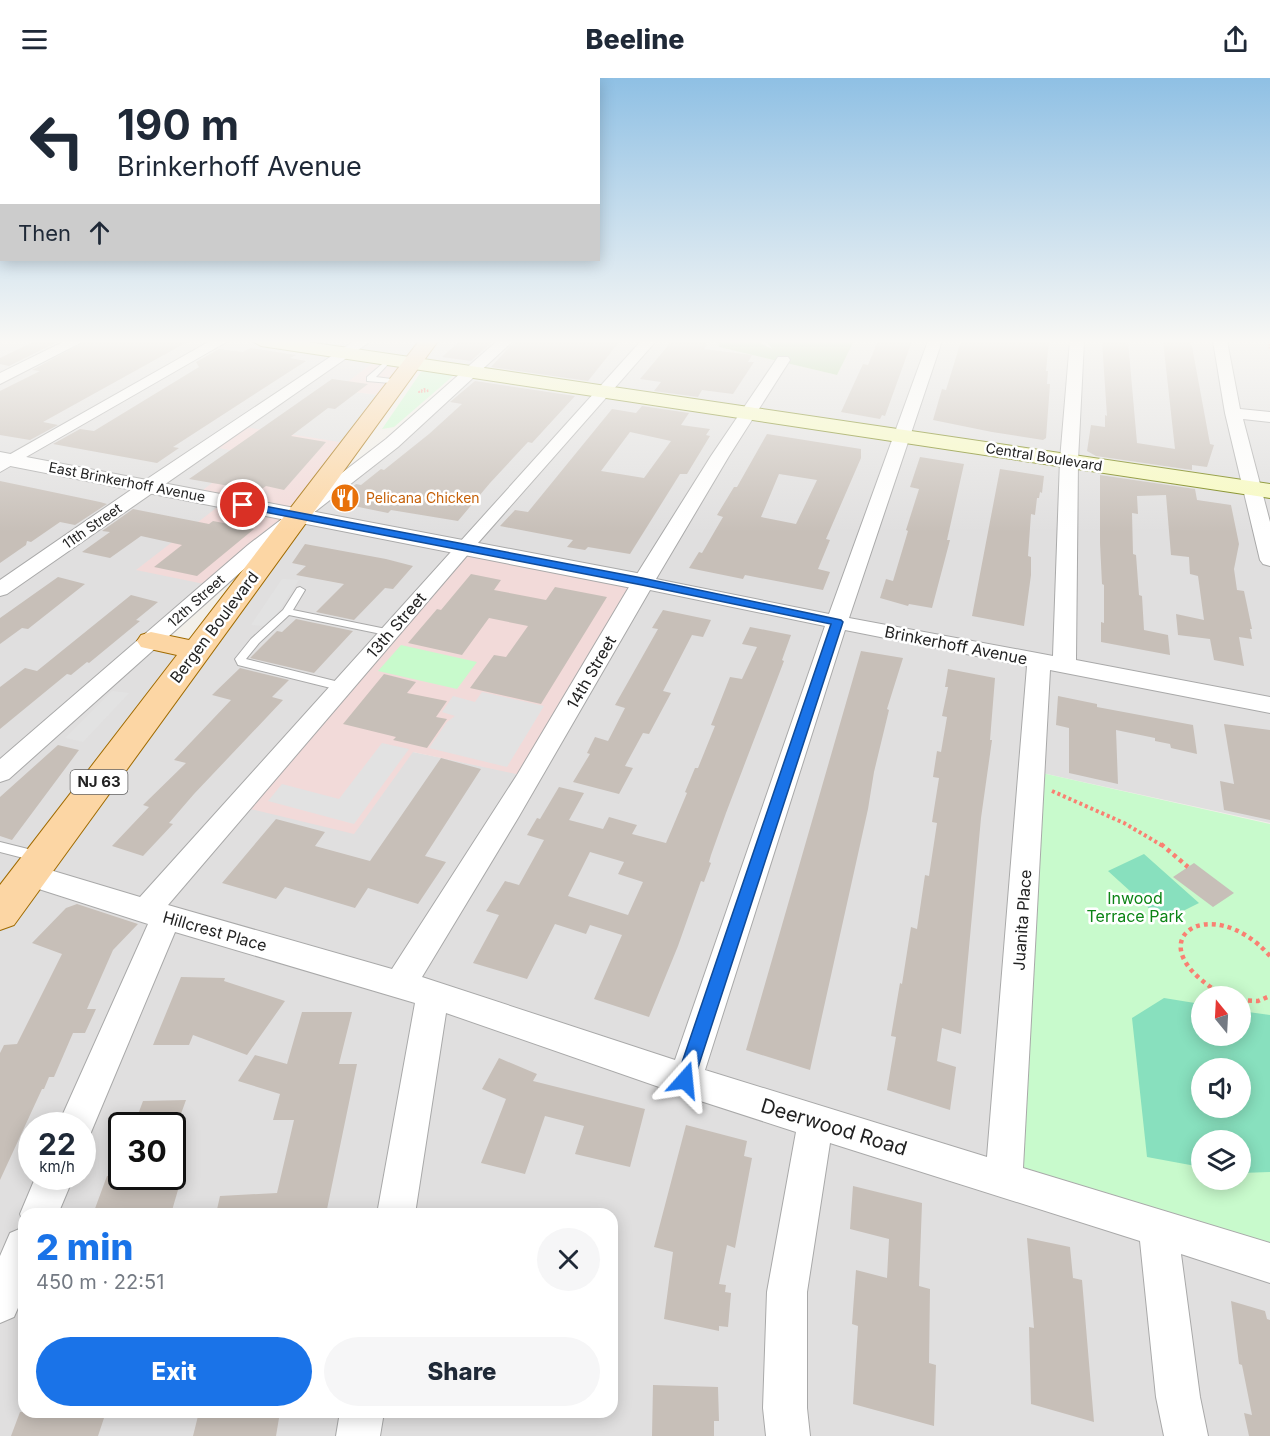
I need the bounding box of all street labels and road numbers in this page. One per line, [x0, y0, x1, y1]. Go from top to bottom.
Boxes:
street label: Central Boulevard [984, 439, 1104, 474]
street label: East Brinkerhoff Avenue [47, 458, 207, 505]
street label: 11th Street [59, 499, 125, 552]
street label: Bergen Boulevard [166, 567, 262, 687]
street label: 12th Street [164, 570, 228, 631]
street label: 13th Street [362, 588, 430, 662]
street label: Brinkerhoff Avenue [883, 621, 1029, 669]
street label: 14th Street [562, 632, 620, 712]
road number: NJ 63 [70, 770, 128, 794]
street label: Juanita Place [1008, 869, 1036, 971]
street label: Hillcrest Place [161, 907, 269, 955]
street label: Deerwood Road [758, 1093, 910, 1161]

